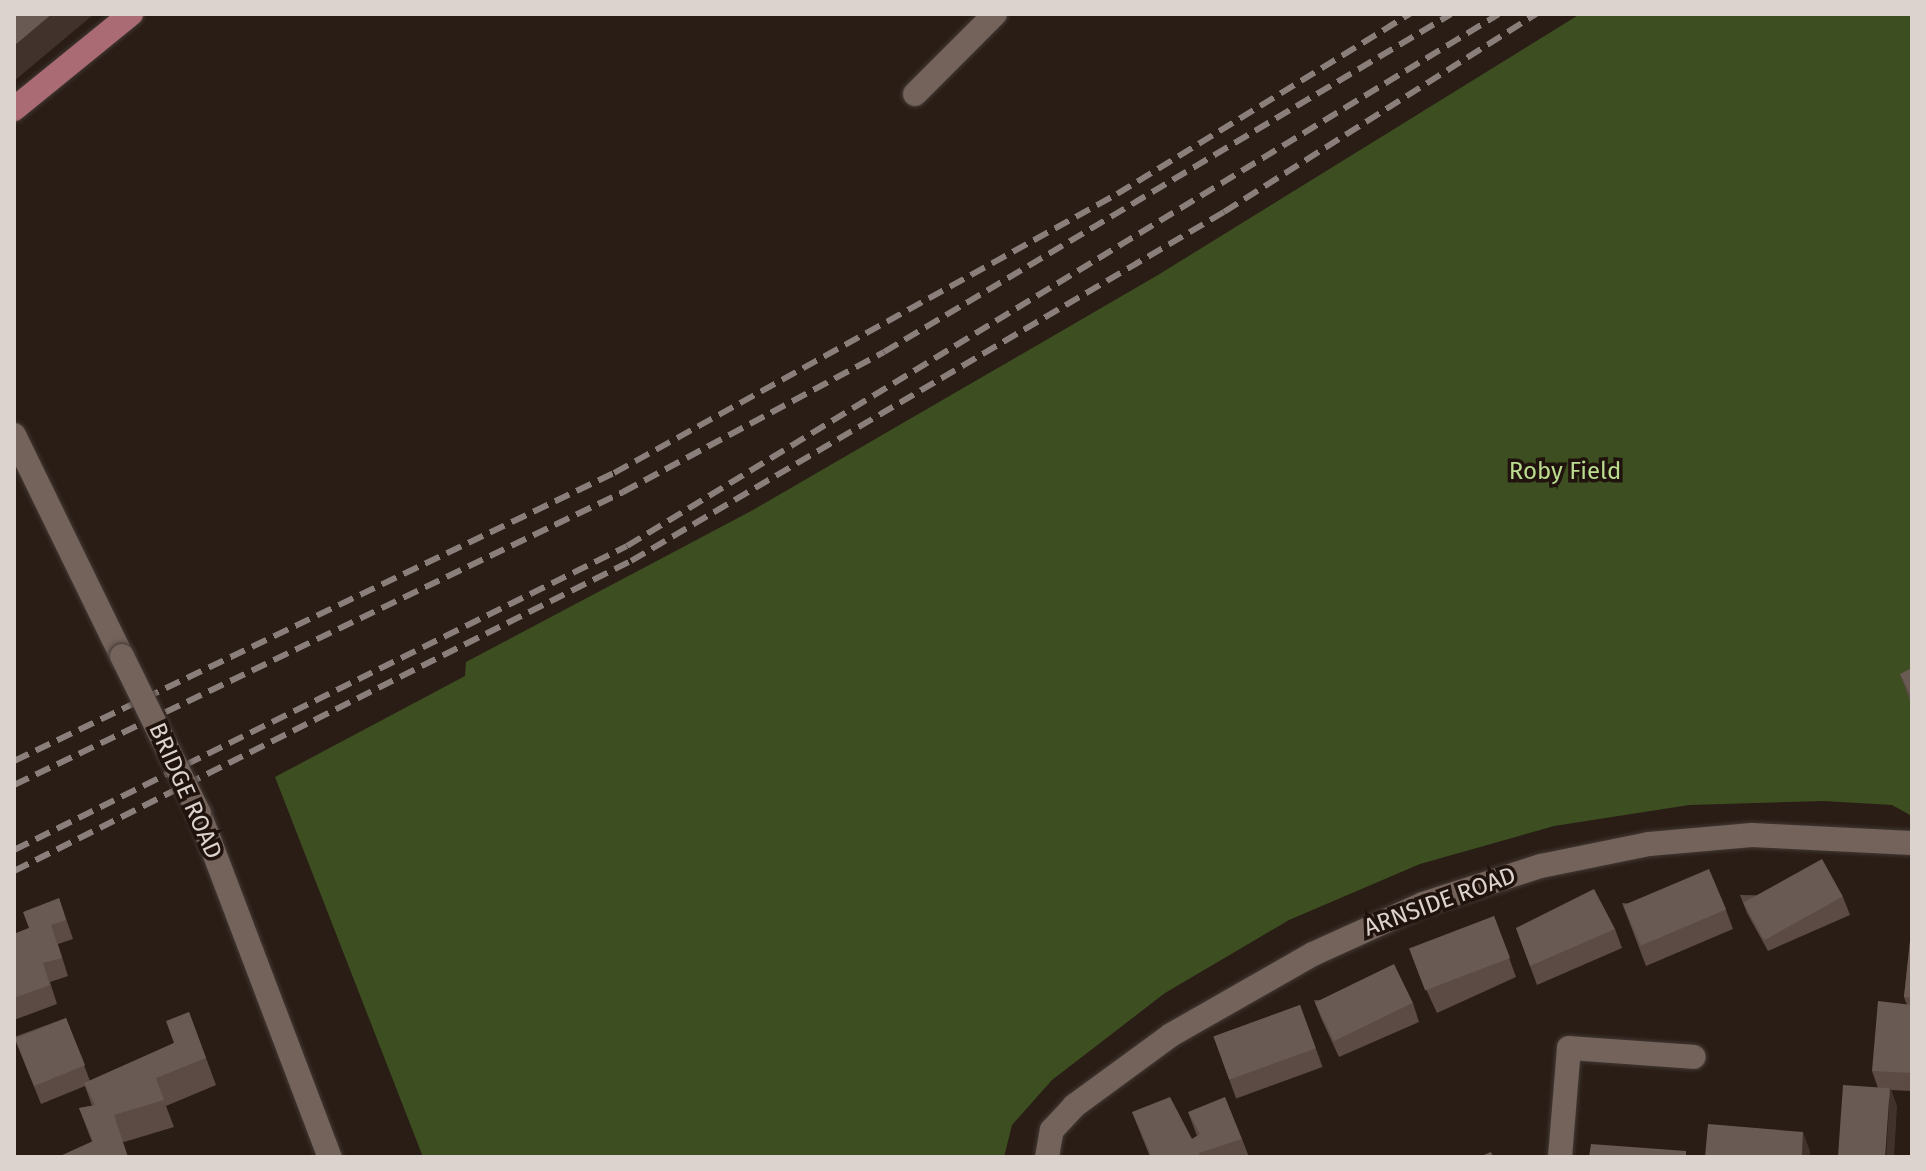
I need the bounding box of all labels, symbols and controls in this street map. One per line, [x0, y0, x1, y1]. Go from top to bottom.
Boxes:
park label: Roby Field [1509, 458, 1621, 486]
street label: BRIDGE ROAD [142, 719, 228, 863]
street label: ARNSIDE ROAD [1360, 861, 1520, 943]

